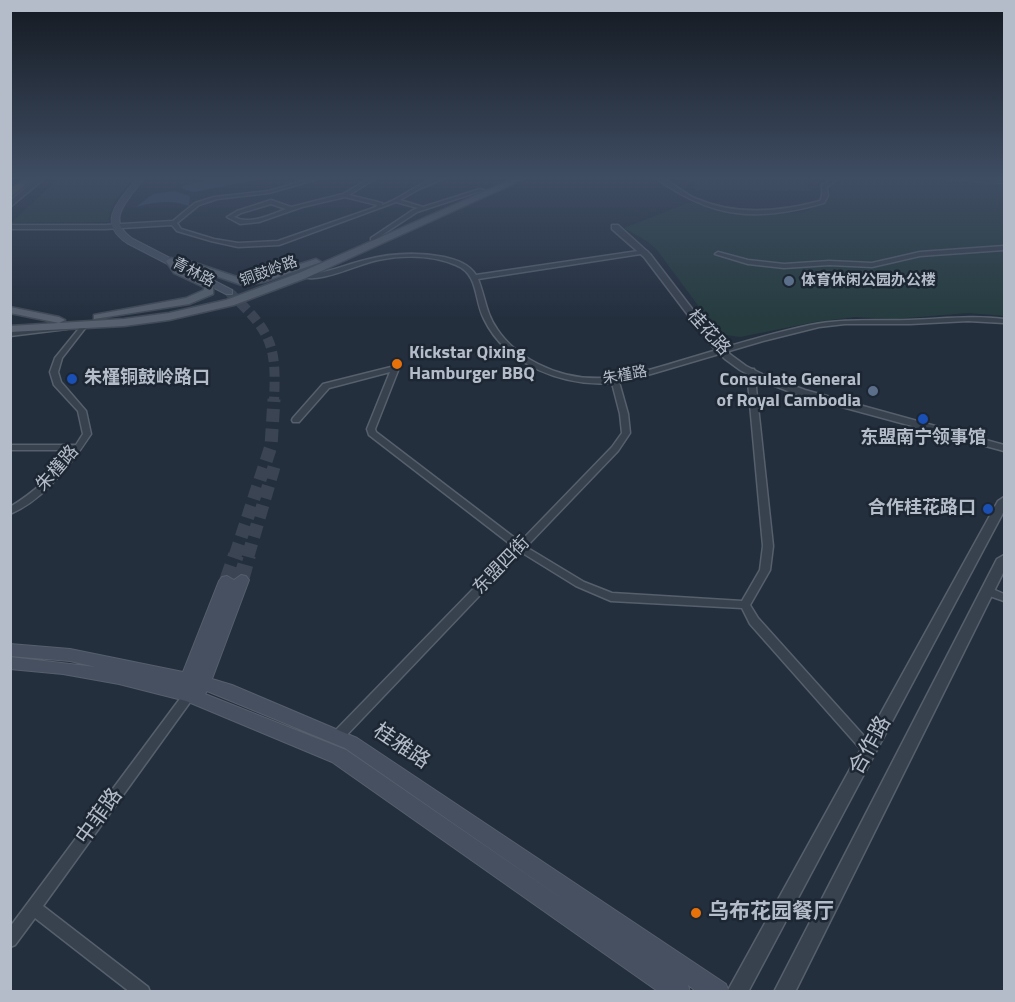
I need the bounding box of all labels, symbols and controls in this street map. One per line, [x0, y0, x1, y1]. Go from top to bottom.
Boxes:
street label: 铜鼓岭路 [238, 253, 300, 291]
street label: 青林路 [169, 254, 217, 292]
place label: 体育休闲公园办公楼 [801, 272, 936, 290]
marker: 体育休闲公园办公楼 [782, 274, 796, 288]
street label: 桂花路 [682, 306, 734, 360]
place label: Kickstar Qixing Hamburger BBQ [409, 343, 535, 386]
marker: Kickstar Qixing Hamburger BBQ [390, 357, 404, 371]
street label: 朱槿路 [601, 363, 649, 389]
place label: 朱槿铜鼓岭路口 [84, 368, 210, 390]
place label: Consulate General of Royal Cambodia [717, 370, 861, 412]
marker: 朱槿铜鼓岭路口 [65, 372, 79, 386]
marker: Consulate General of Royal Cambodia [866, 384, 880, 398]
marker: 东盟南宁领事馆 [916, 412, 930, 426]
place label: 东盟南宁领事馆 [860, 428, 986, 450]
street label: 朱槿路 [32, 442, 84, 496]
place label: 合作桂花路口 [868, 498, 976, 520]
marker: 合作桂花路口 [981, 502, 995, 516]
street label: 东盟四街 [469, 533, 535, 599]
street label: 合作路 [845, 712, 897, 780]
street label: 桂雅路 [368, 719, 434, 775]
street label: 中菲路 [71, 784, 129, 850]
place label: 乌布花园餐厅 [708, 900, 834, 926]
marker: 乌布花园餐厅 [689, 906, 703, 920]

